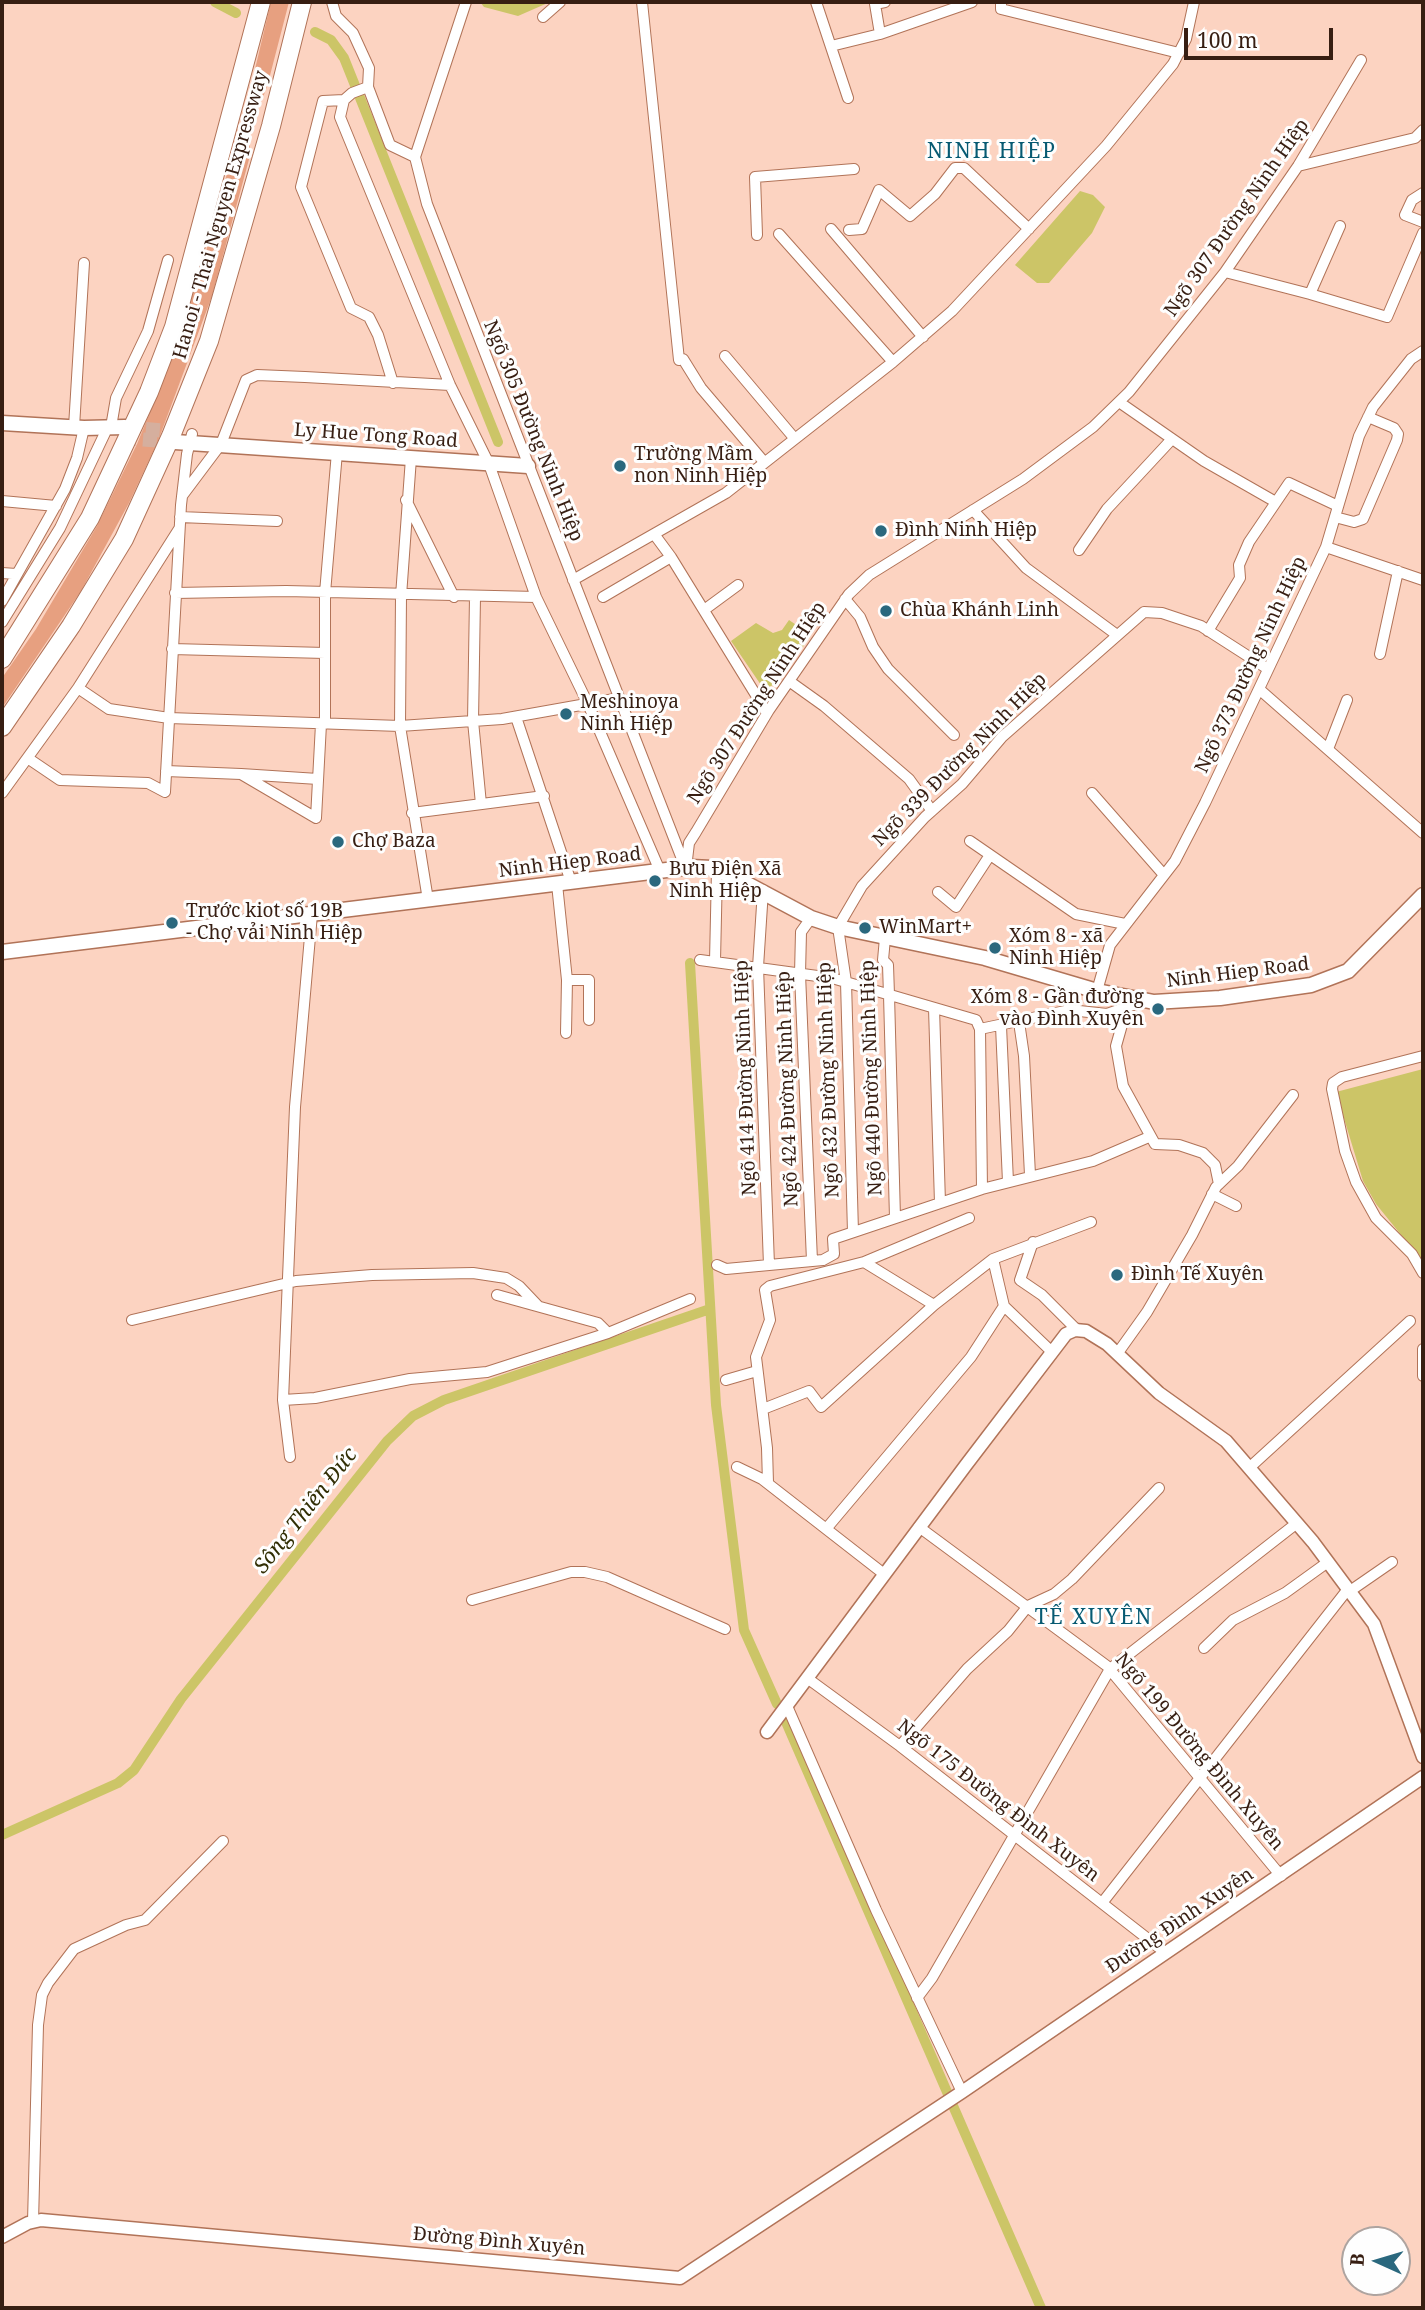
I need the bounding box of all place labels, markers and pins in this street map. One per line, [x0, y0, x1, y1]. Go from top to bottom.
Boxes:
place label: Trường Mầm non Ninh Hiệp [634, 444, 767, 488]
marker: Trường Mầm non Ninh Hiệp [612, 458, 628, 474]
place label: Đình Ninh Hiệp [895, 520, 1037, 542]
marker: Đình Ninh Hiệp [873, 523, 889, 539]
place label: Chùa Khánh Linh [900, 600, 1059, 622]
marker: Chùa Khánh Linh [878, 603, 894, 619]
place label: Meshinoya Ninh Hiệp [580, 692, 679, 736]
marker: Meshinoya Ninh Hiệp [558, 706, 574, 722]
place label: Chợ Baza [352, 831, 436, 853]
marker: Chợ Baza [330, 834, 346, 850]
place label: Bưu Điện Xã Ninh Hiệp [669, 859, 782, 903]
marker: Bưu Điện Xã Ninh Hiệp [647, 873, 663, 889]
place label: Trước kiot số 19B - Chợ vải Ninh Hiệp [186, 901, 363, 945]
marker: Trước kiot số 19B - Chợ vải Ninh Hiệp [164, 915, 180, 931]
place label: WinMart+ [879, 917, 972, 939]
marker: WinMart+ [857, 920, 873, 936]
place label: Xóm 8 - xã Ninh Hiệp [1009, 926, 1103, 970]
marker: Xóm 8 - xã Ninh Hiệp [987, 940, 1003, 956]
place label: Xóm 8 - Gần đường vào Đình Xuyên [971, 987, 1144, 1031]
marker: Xóm 8 - Gần đường vào Đình Xuyên [1150, 1001, 1166, 1017]
place label: Đình Tế Xuyên [1131, 1264, 1264, 1286]
marker: Đình Tế Xuyên [1109, 1267, 1125, 1283]

